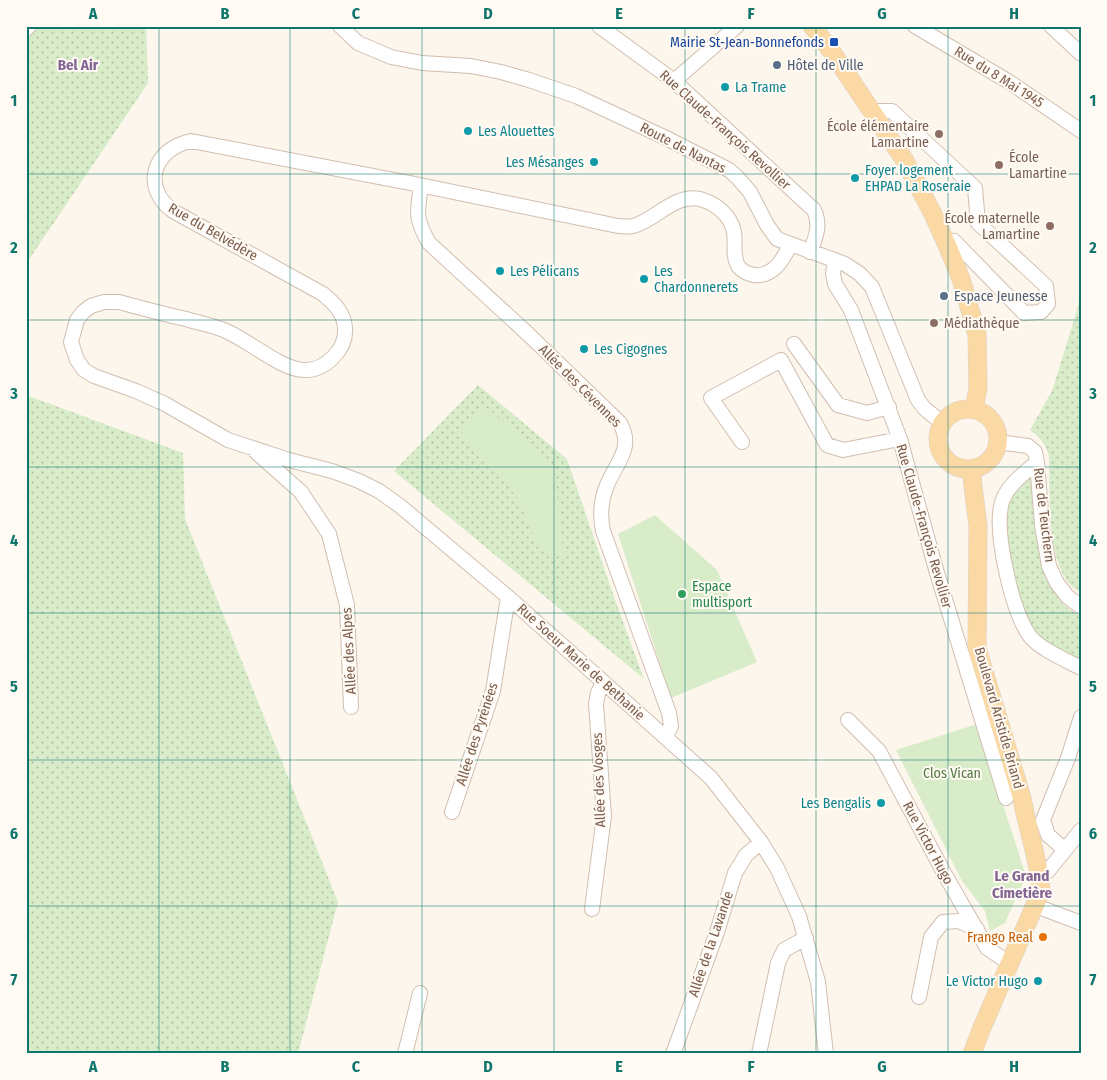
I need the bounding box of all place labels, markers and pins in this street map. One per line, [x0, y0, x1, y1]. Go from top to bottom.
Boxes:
place label: Mairie St-Jean-Bonnefonds [670, 34, 824, 51]
marker: Mairie St-Jean-Bonnefonds [828, 36, 840, 48]
place label: Hôtel de Ville [787, 57, 864, 74]
marker: Hôtel de Ville [771, 59, 783, 71]
place label: La Trame [735, 79, 786, 96]
marker: La Trame [719, 81, 731, 93]
place label: École élémentaire Lamartine [827, 117, 929, 151]
place label: Les Alouettes [478, 123, 555, 140]
marker: Les Alouettes [462, 125, 474, 137]
marker: École élémentaire Lamartine [933, 128, 945, 140]
place label: École Lamartine [1009, 148, 1067, 182]
place label: Les Mésanges [506, 154, 584, 171]
marker: Les Mésanges [588, 156, 600, 168]
marker: École Lamartine [993, 159, 1005, 171]
place label: Foyer logement EHPAD La Roseraie [865, 162, 971, 195]
marker: Foyer logement EHPAD La Roseraie [849, 172, 861, 184]
place label: École maternelle Lamartine [944, 209, 1040, 243]
marker: École maternelle Lamartine [1044, 220, 1056, 232]
place label: Les Pélicans [510, 263, 579, 280]
place label: Les Chardonnerets [654, 263, 738, 296]
marker: Les Pélicans [494, 265, 506, 277]
marker: Les Chardonnerets [638, 273, 650, 285]
place label: Espace Jeunesse [954, 288, 1048, 305]
marker: Espace Jeunesse [938, 290, 950, 302]
place label: Médiathèque [944, 315, 1019, 332]
marker: Médiathèque [928, 317, 940, 329]
place label: Les Cigognes [594, 341, 667, 358]
marker: Les Cigognes [578, 343, 590, 355]
place label: Espace multisport [692, 578, 753, 611]
marker: Espace multisport [676, 588, 688, 600]
place label: Les Bengalis [801, 795, 871, 812]
marker: Les Bengalis [875, 797, 887, 809]
place label: Frango Real [967, 929, 1033, 946]
marker: Frango Real [1037, 931, 1049, 943]
place label: Le Victor Hugo [946, 973, 1028, 990]
marker: Le Victor Hugo [1032, 975, 1044, 987]

